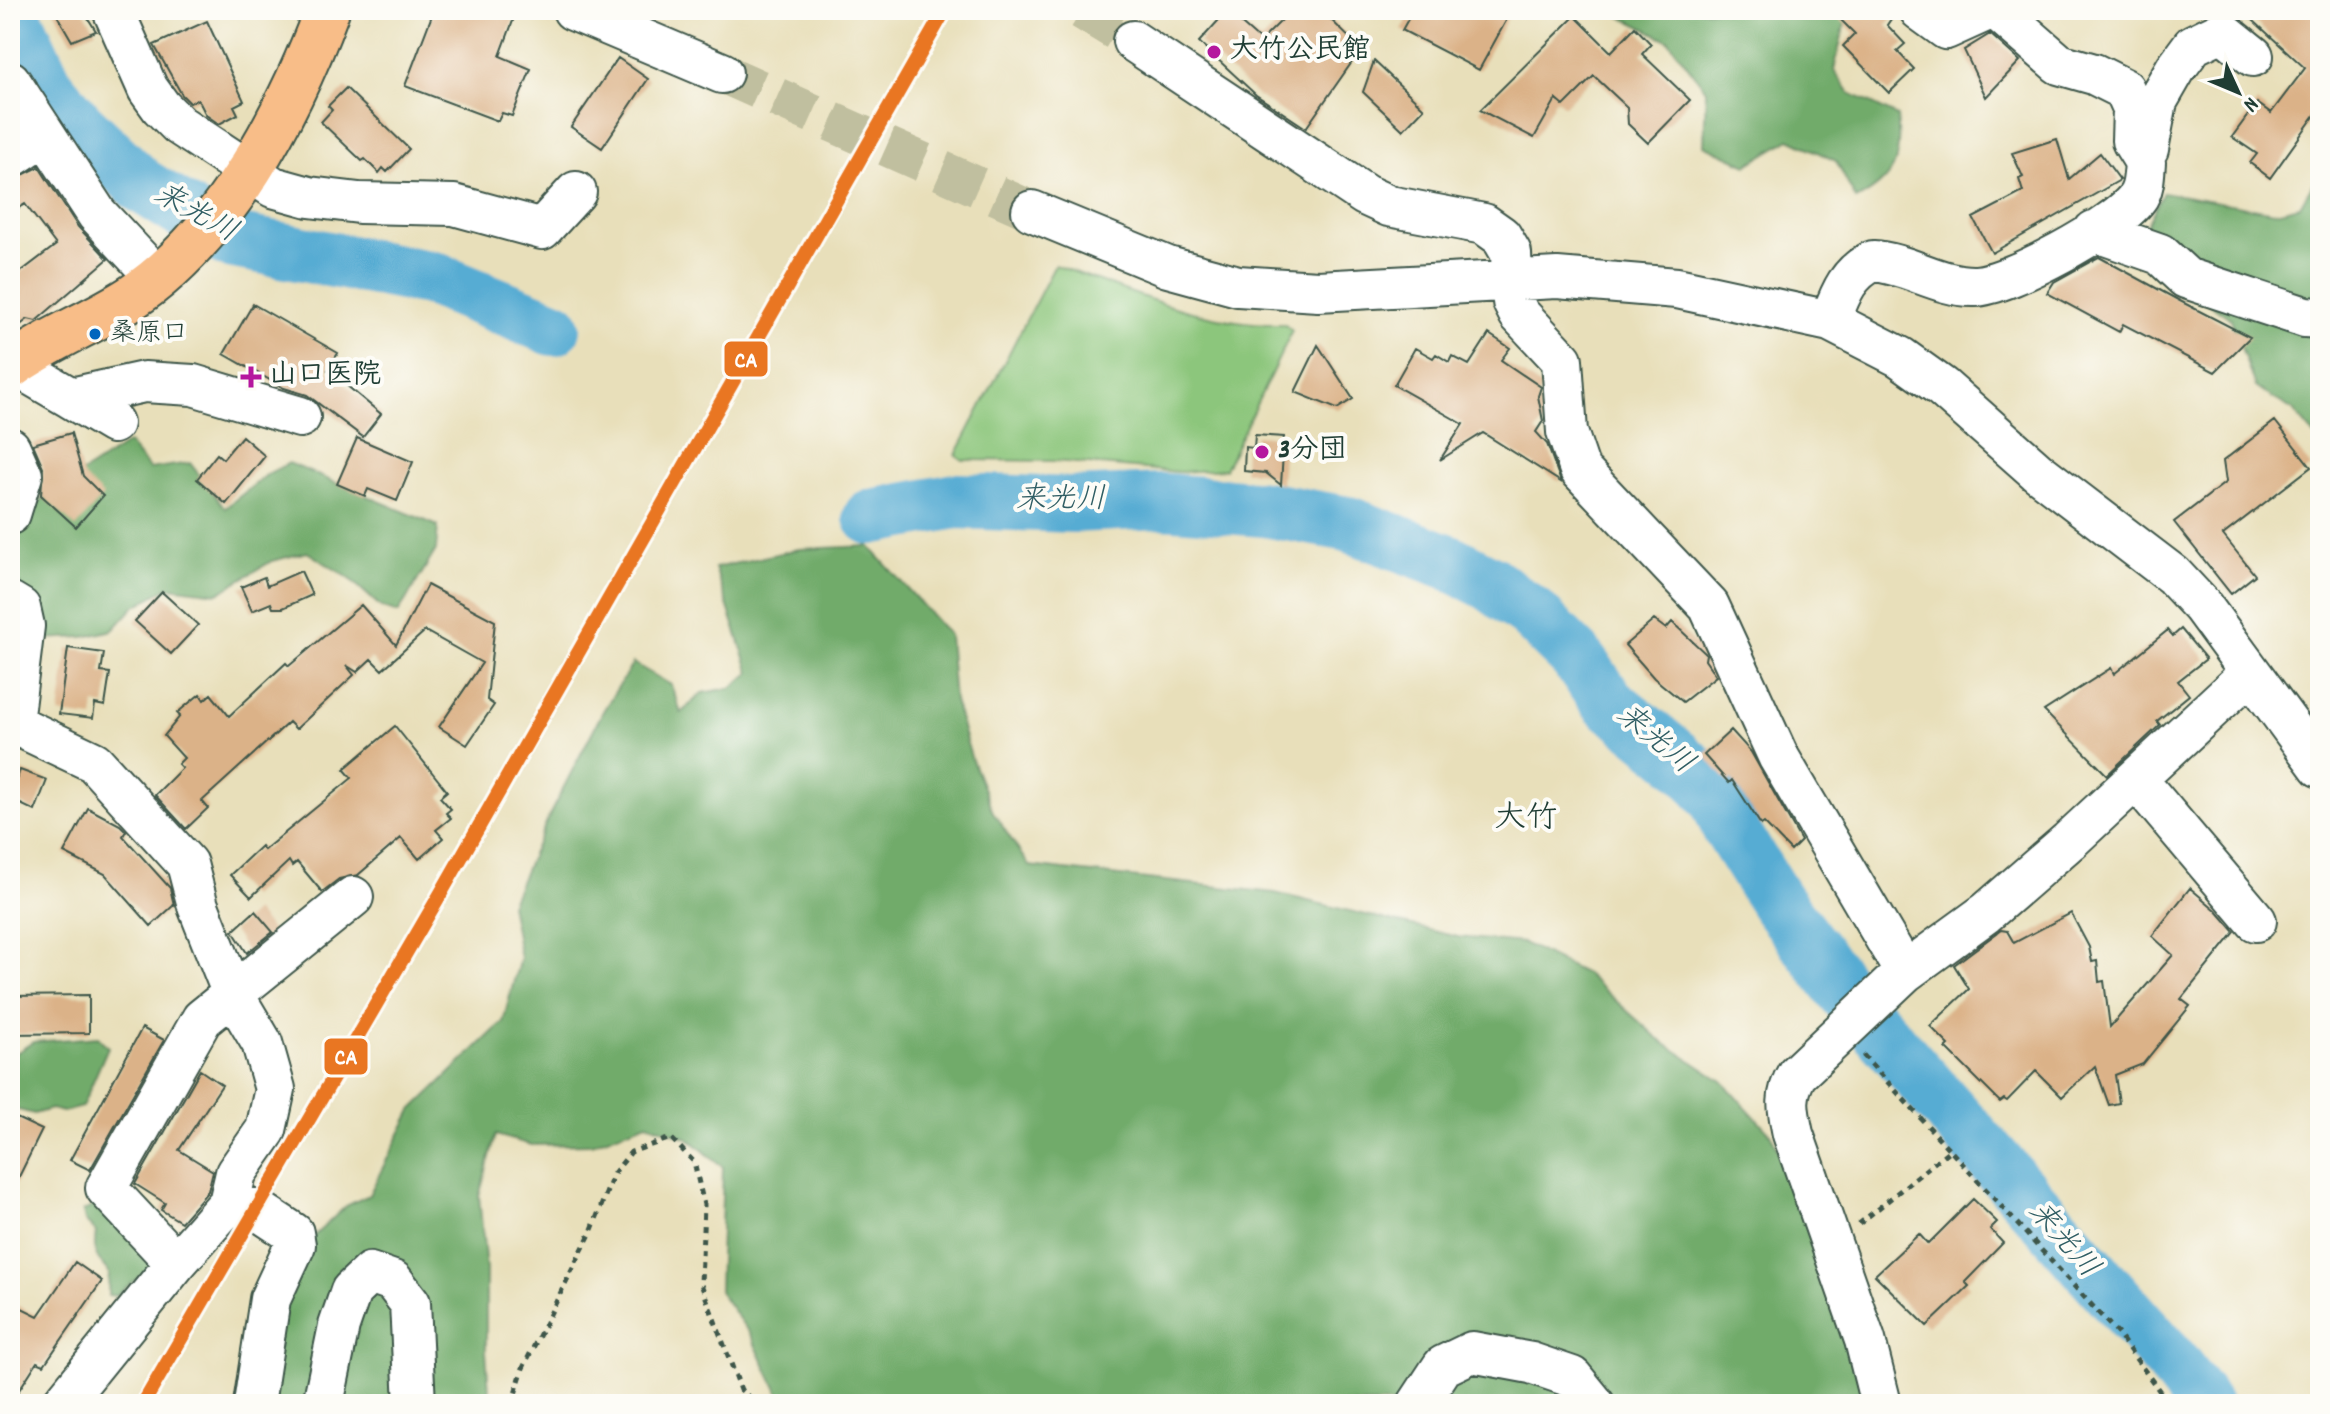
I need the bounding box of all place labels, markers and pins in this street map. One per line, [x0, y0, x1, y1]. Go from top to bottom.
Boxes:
place label: 大竹公民館 [1230, 32, 1370, 72]
marker: 大竹公民館 [1205, 43, 1223, 61]
place label: 桑原口 [110, 316, 188, 353]
marker: 桑原口 [87, 326, 103, 342]
place label: 山口医院 [269, 357, 381, 397]
marker: 山口医院 [240, 366, 262, 388]
place label: 3分団 [1278, 432, 1346, 472]
marker: 3分団 [1253, 443, 1271, 461]

